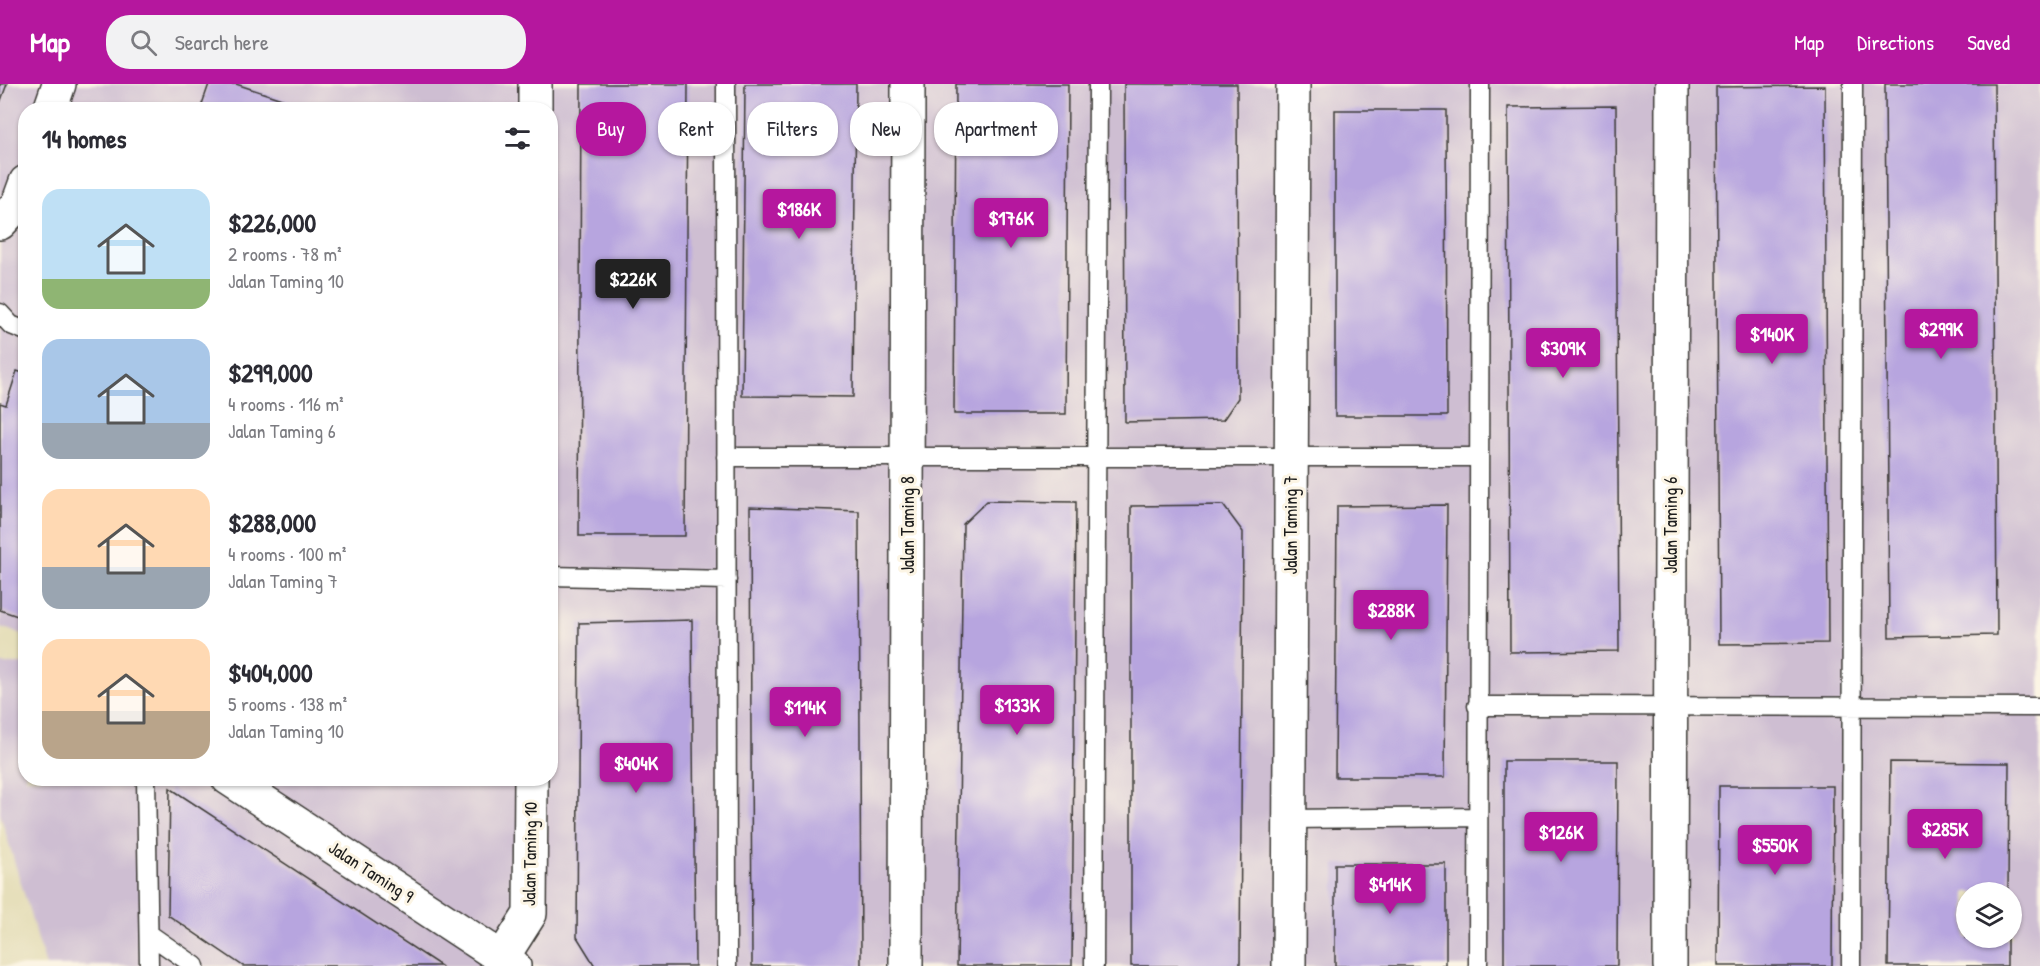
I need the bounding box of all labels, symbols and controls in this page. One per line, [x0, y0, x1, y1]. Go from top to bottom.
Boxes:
search box [106, 15, 526, 69]
text: Map [30, 23, 70, 61]
icon: search [127, 26, 160, 59]
text: Search here [175, 27, 269, 57]
text: Map [1794, 28, 1824, 57]
text: Directions [1857, 28, 1934, 57]
text: Saved [1967, 28, 2010, 57]
chip: Buy [576, 102, 646, 156]
chip: Rent [658, 102, 735, 156]
chip: Filters [747, 102, 838, 156]
chip: New [850, 102, 922, 156]
chip: Apartment [934, 102, 1058, 156]
text: 14 homes [42, 121, 127, 156]
icon: filters [501, 122, 534, 155]
pin: $186K [757, 189, 841, 240]
text: $186K [777, 195, 821, 222]
pin: $176K [969, 198, 1053, 249]
text: $176K [988, 204, 1034, 231]
text: $226,000 [228, 205, 316, 240]
icon: home [90, 213, 162, 285]
text: 2 rooms · 78 m² [228, 240, 342, 267]
pin: $226K [591, 259, 675, 310]
text: $226K [609, 265, 657, 292]
text: Jalan Taming 10 [228, 267, 344, 294]
pin: $299K [1899, 309, 1983, 360]
pin: $140K [1730, 314, 1814, 365]
text: $299K [1919, 315, 1963, 342]
text: $140K [1750, 320, 1794, 347]
pin: $309K [1521, 328, 1605, 379]
text: $309K [1540, 334, 1586, 361]
text: $299,000 [228, 355, 313, 390]
icon: home [90, 363, 162, 435]
text: 4 rooms · 116 m² [228, 390, 344, 417]
text: Jalan Taming 6 [228, 417, 336, 444]
street label: Jalan Taming 8 [895, 476, 920, 574]
street label: Jalan Taming 7 [1278, 476, 1303, 574]
street label: Jalan Taming 6 [1658, 476, 1683, 574]
text: $288,000 [228, 505, 316, 540]
icon: home [90, 513, 162, 585]
text: 4 rooms · 100 m² [228, 540, 346, 567]
text: Jalan Taming 7 [228, 567, 338, 594]
pin: $288K [1349, 590, 1433, 641]
text: $288K [1367, 596, 1415, 623]
text: $404,000 [228, 655, 313, 690]
icon: home [90, 663, 162, 735]
pin: $133K [975, 685, 1059, 736]
pin: $114K [763, 687, 847, 738]
text: 5 rooms · 138 m² [228, 690, 347, 717]
text: $133K [994, 691, 1040, 718]
text: $114K [784, 693, 826, 720]
text: Jalan Taming 10 [228, 717, 344, 744]
pin: $404K [594, 743, 678, 794]
text: $404K [614, 749, 658, 776]
street label: Jalan Taming 10 [516, 802, 543, 906]
pin: $285K [1903, 809, 1987, 860]
pin: $126K [1519, 812, 1603, 863]
text: $285K [1921, 815, 1969, 842]
text: $126K [1538, 818, 1584, 845]
pin: $550K [1733, 825, 1817, 876]
text: $550K [1752, 831, 1798, 858]
street label: Jalan Taming 9 [324, 835, 419, 909]
pin: $414K [1348, 864, 1432, 915]
text: $414K [1369, 870, 1411, 897]
map controls [1956, 882, 2022, 948]
button: layers [1956, 882, 2022, 948]

